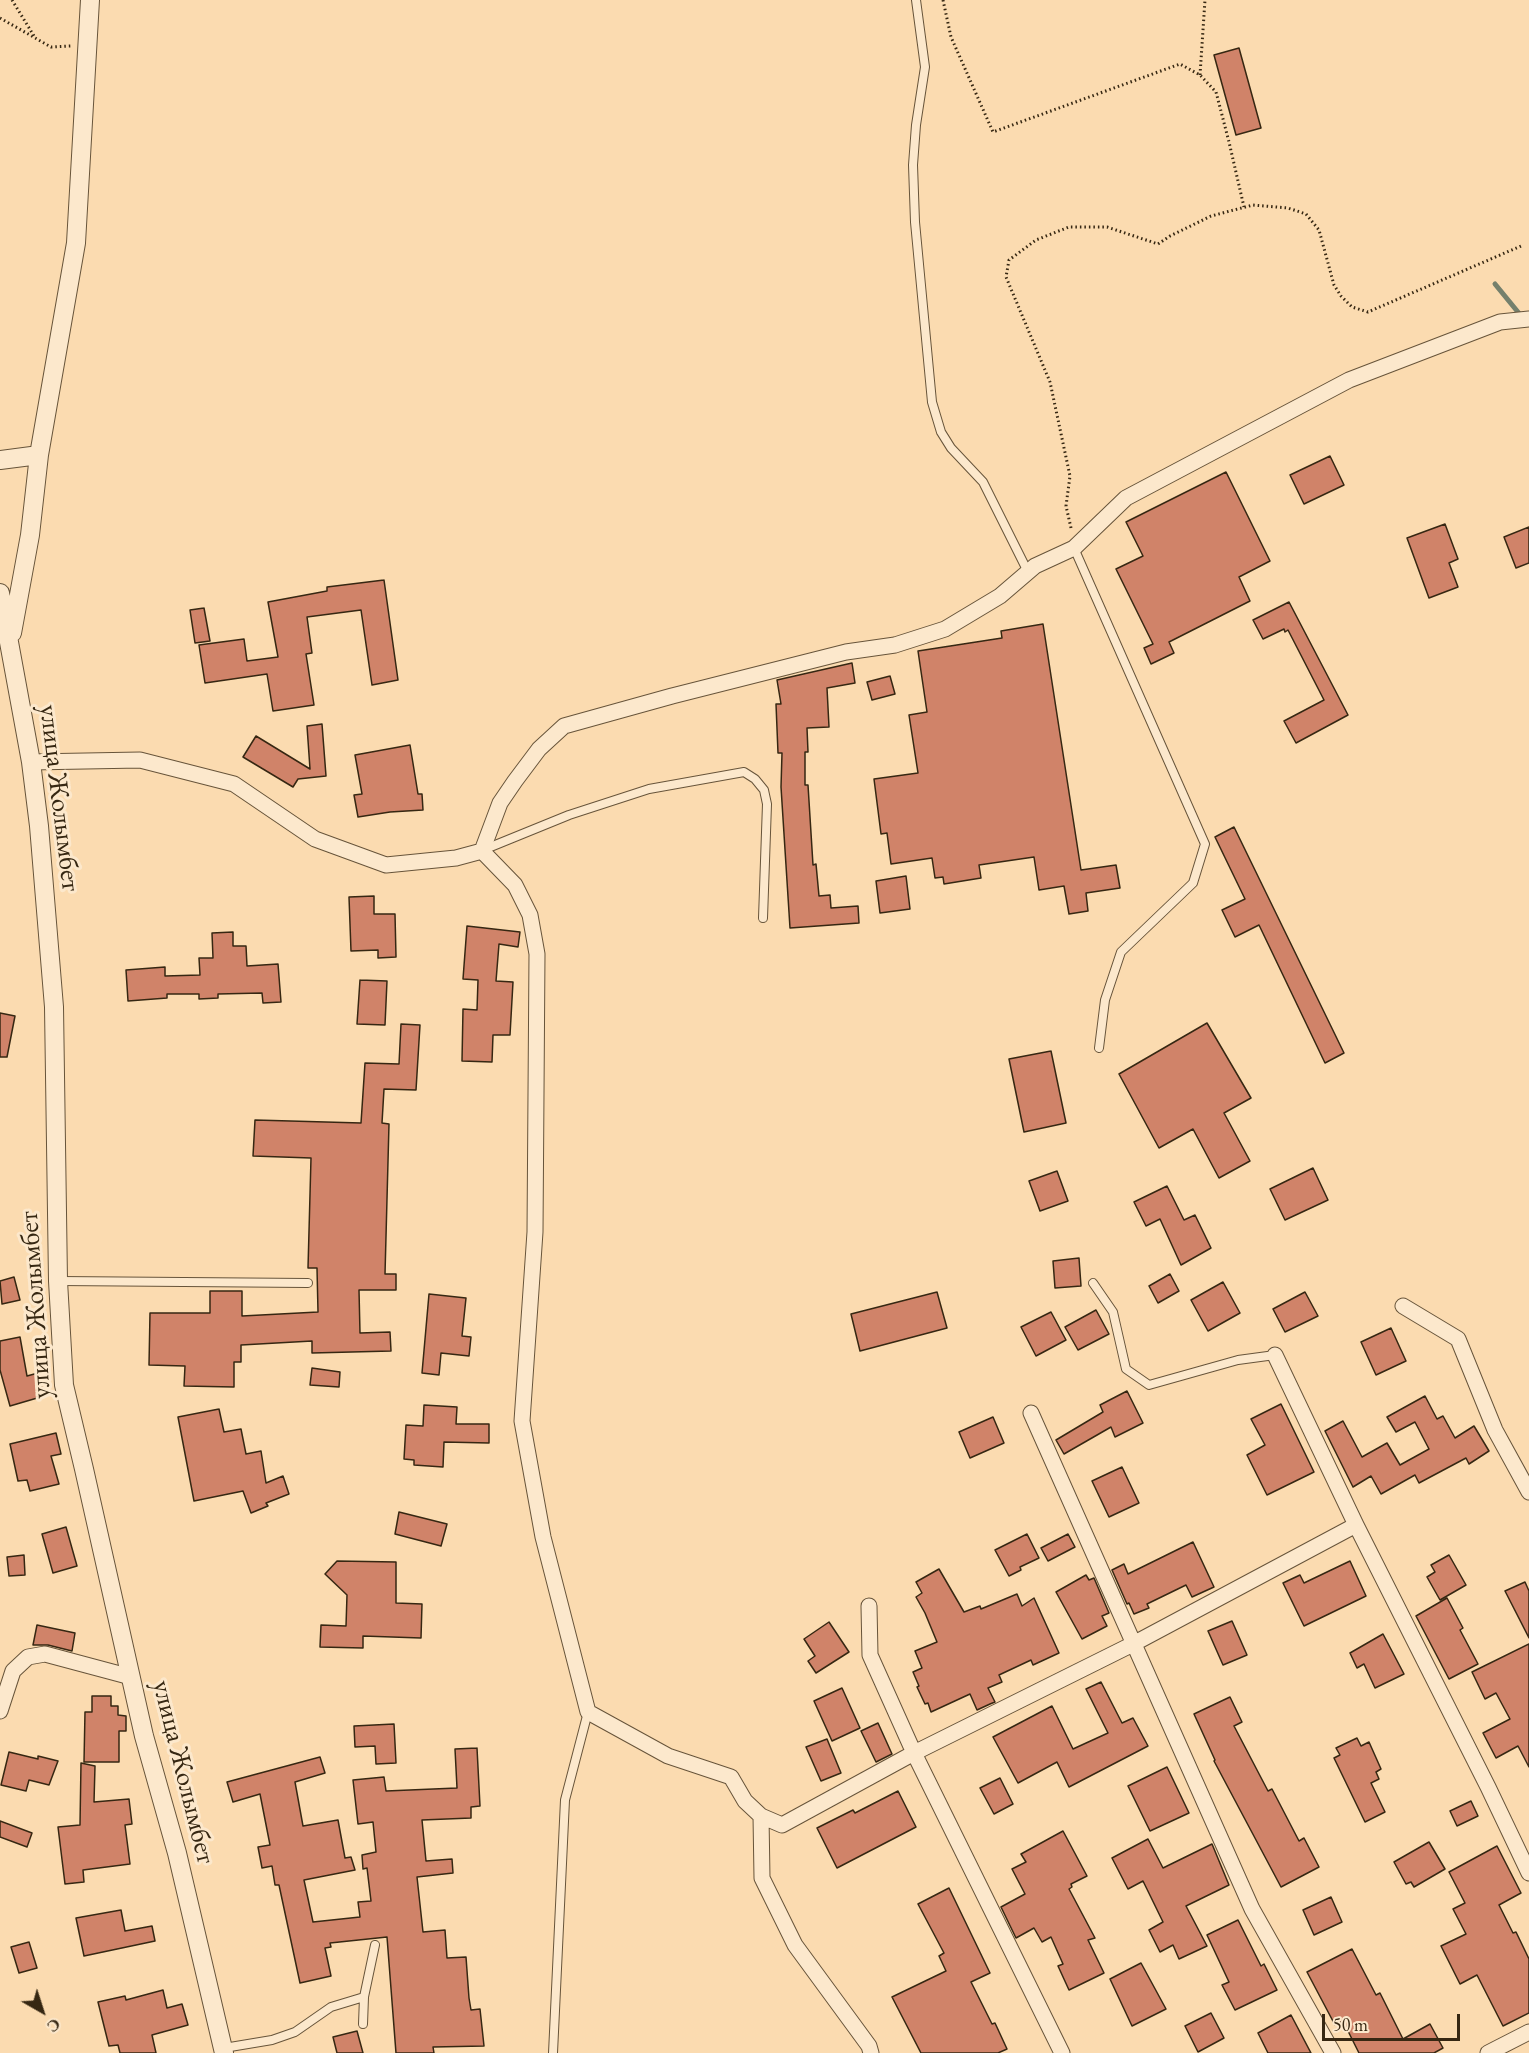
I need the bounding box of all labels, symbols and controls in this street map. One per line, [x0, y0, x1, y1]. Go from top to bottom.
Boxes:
street label: улица Жолымбет [31, 703, 87, 893]
street label: улица Жолымбет [13, 1210, 59, 1400]
street label: улица Жолымбет [145, 1677, 221, 1867]
north arrow [12, 1981, 72, 2041]
scale bar [1325, 2002, 1463, 2040]
text: 50 m [1333, 2013, 1368, 2036]
text: С [43, 2014, 65, 2037]

